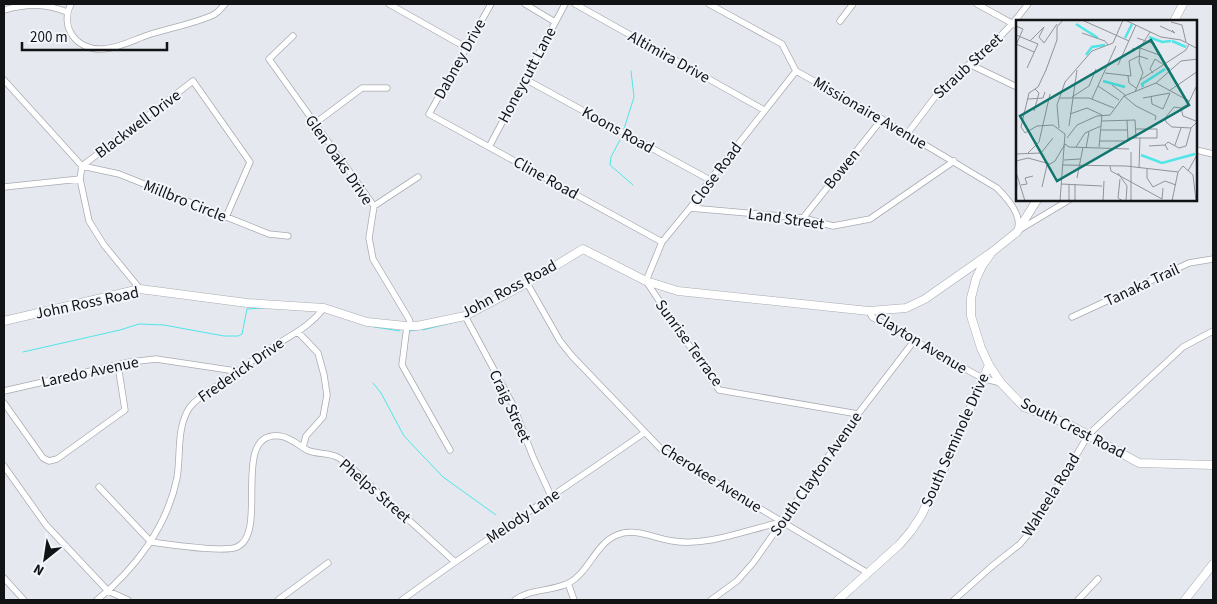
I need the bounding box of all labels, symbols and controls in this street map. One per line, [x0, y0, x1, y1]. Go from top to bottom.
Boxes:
street label: Dabney Drive [429, 15, 491, 103]
scale bar [22, 20, 168, 52]
inset map [1016, 20, 1197, 201]
street label: Honeycutt Lane [493, 23, 562, 127]
street label: Altimira Drive [624, 25, 714, 89]
text: 200 m [30, 27, 68, 48]
street label: Straub Street [928, 28, 1008, 104]
street label: Missionaire Avenue [809, 71, 931, 155]
street label: Blackwell Drive [91, 84, 185, 164]
street label: Koons Road [578, 101, 658, 159]
street label: Glen Oaks Drive [300, 111, 378, 209]
street label: Close Road [685, 138, 747, 210]
street label: Bowen [819, 144, 865, 194]
street label: Cline Road [509, 151, 583, 205]
street label: Millbro Circle [140, 174, 230, 228]
street label: Land Street [746, 203, 826, 235]
street label: John Ross Road [457, 255, 561, 323]
street label: Tanaka Trail [1101, 258, 1183, 312]
street label: John Ross Road [33, 281, 141, 325]
street label: Sunrise Terrace [650, 295, 728, 391]
street label: Clayton Avenue [871, 307, 971, 379]
street label: Frederick Drive [194, 332, 288, 408]
street label: Laredo Avenue [39, 351, 141, 393]
street label: Craig Street [484, 366, 537, 446]
street label: South Seminole Drive [916, 370, 994, 510]
street label: South Crest Road [1017, 392, 1129, 464]
street label: South Clayton Avenue [765, 407, 867, 541]
street label: Cherokee Avenue [656, 438, 766, 518]
street label: Waheela Road [1017, 449, 1085, 541]
street label: Phelps Street [334, 454, 416, 529]
street label: Melody Lane [482, 483, 564, 549]
north arrow [20, 534, 70, 584]
text: N [30, 558, 48, 580]

